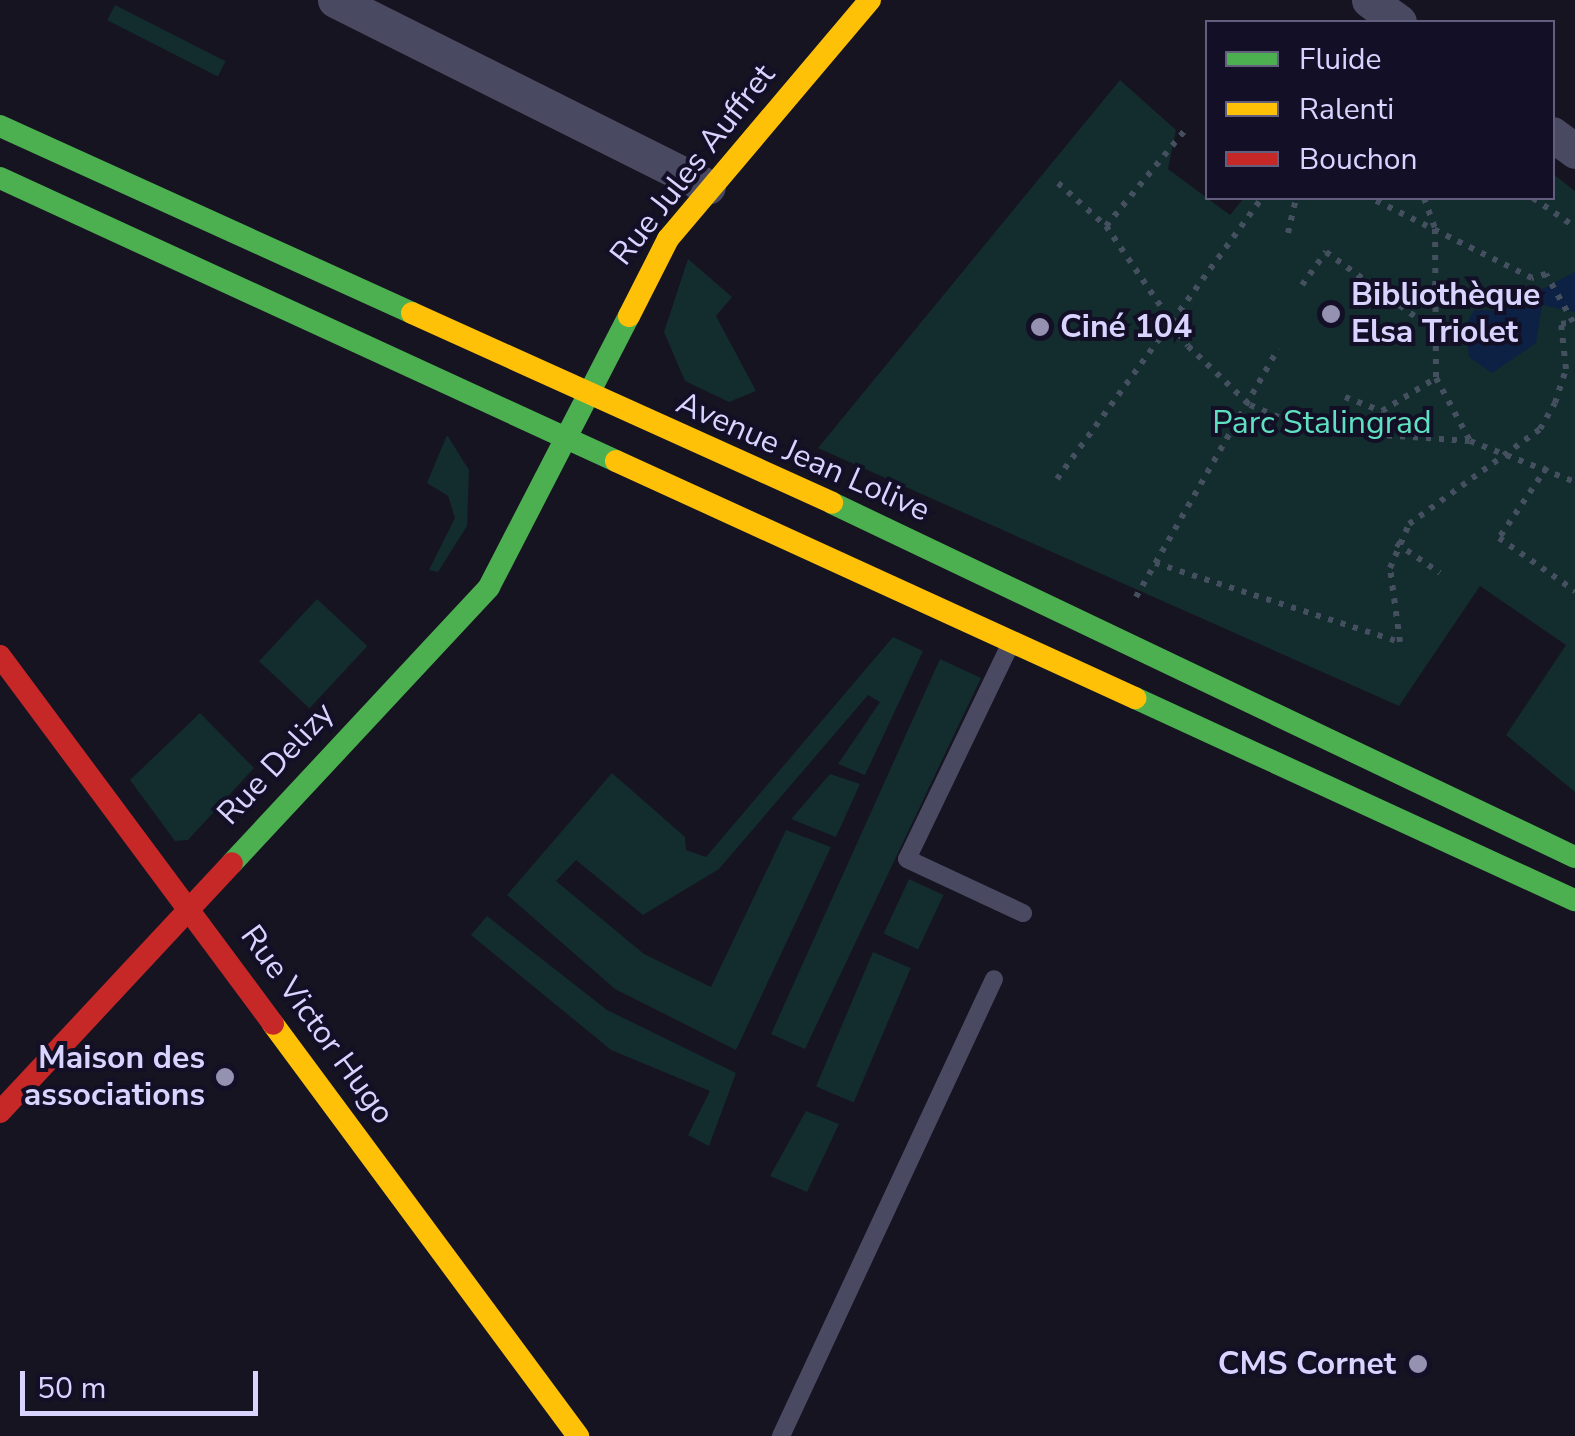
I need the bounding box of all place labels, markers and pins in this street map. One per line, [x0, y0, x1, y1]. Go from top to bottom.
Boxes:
place label: Bibliothèque Elsa Triolet [1351, 277, 1540, 352]
marker: Bibliothèque Elsa Triolet [1320, 303, 1342, 325]
place label: Ciné 104 [1060, 308, 1192, 346]
marker: Ciné 104 [1029, 316, 1051, 338]
place label: Maison des associations [24, 1040, 205, 1115]
marker: Maison des associations [214, 1066, 236, 1088]
place label: CMS Cornet [1218, 1345, 1396, 1383]
marker: CMS Cornet [1405, 1351, 1431, 1377]

